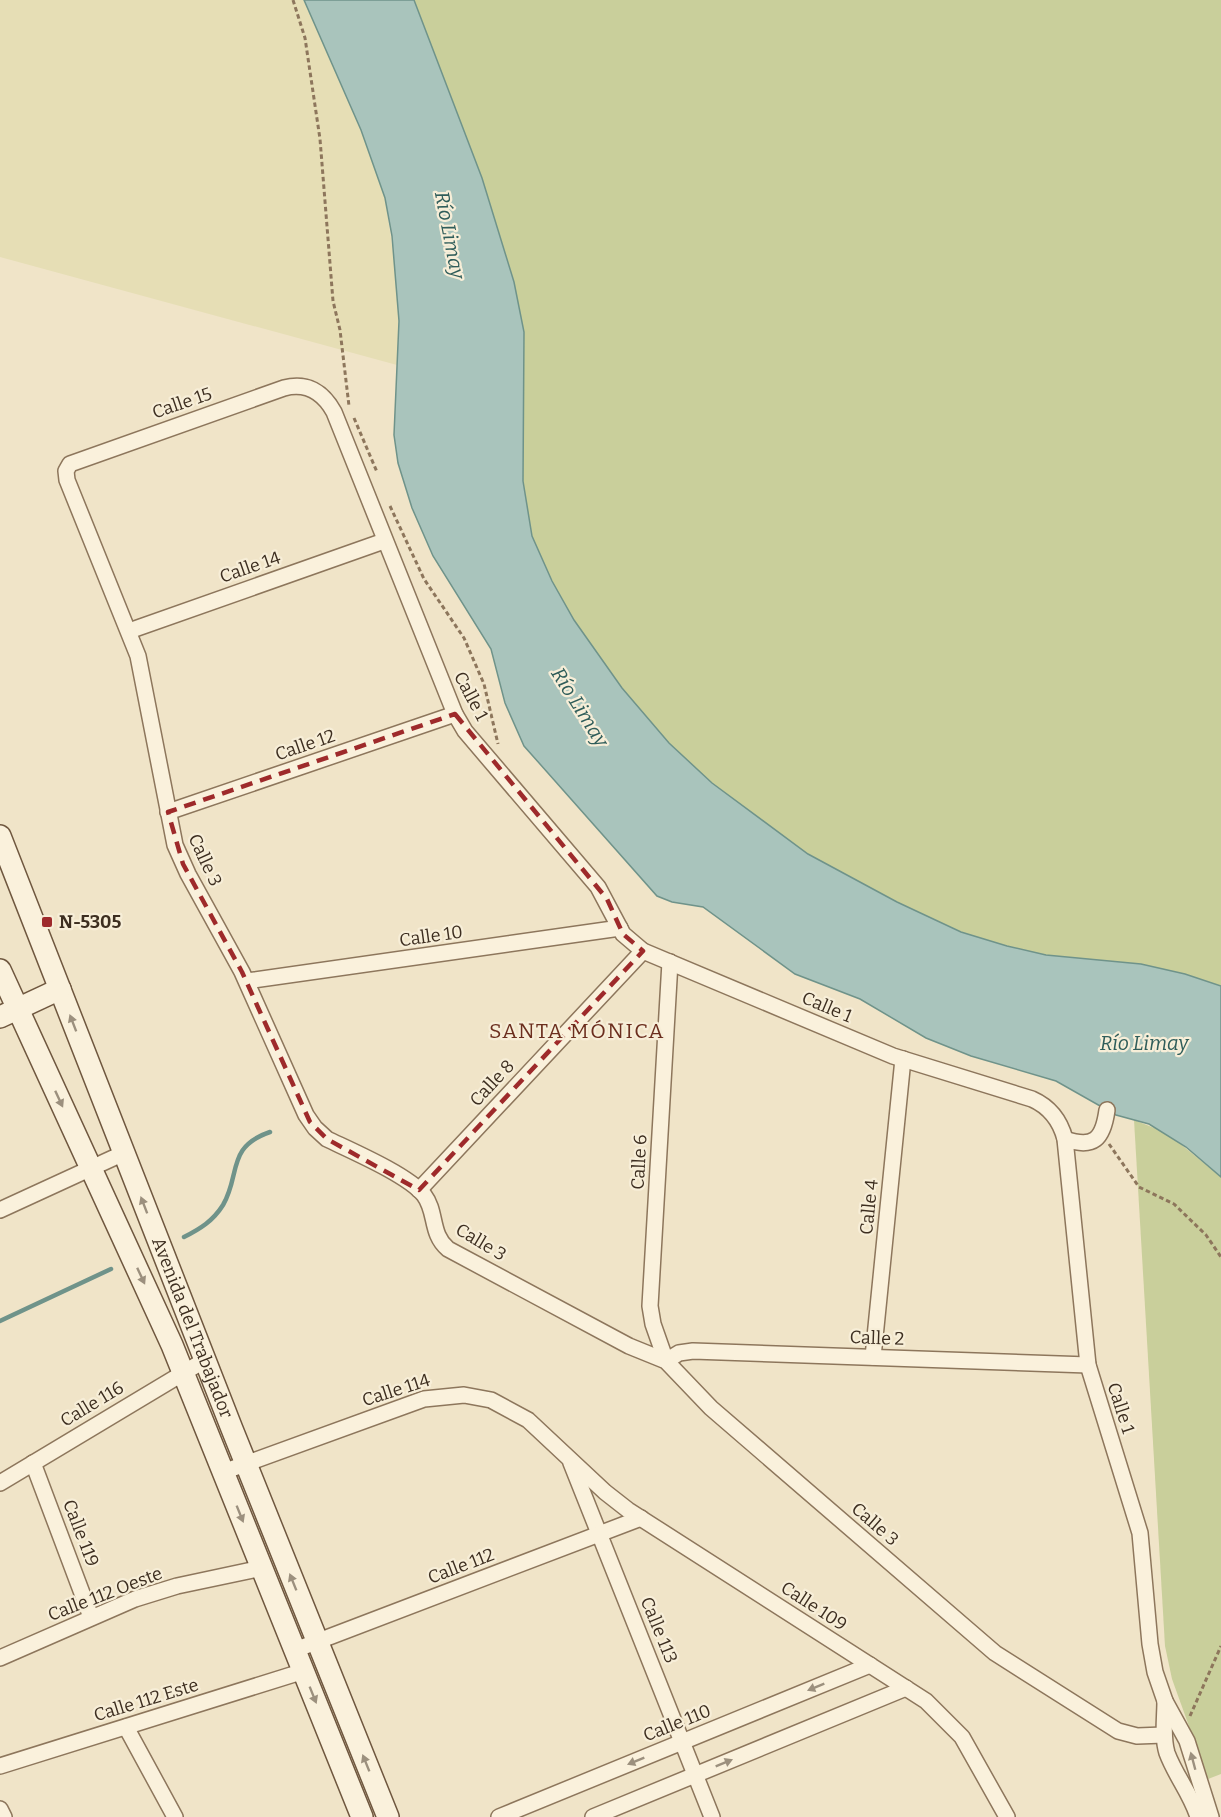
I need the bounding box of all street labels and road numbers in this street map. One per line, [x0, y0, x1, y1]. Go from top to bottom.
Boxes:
street label: Calle 15 [149, 383, 215, 423]
street label: Calle 14 [217, 546, 284, 588]
street label: Calle 1 [449, 668, 493, 725]
street label: Calle 12 [272, 725, 338, 765]
street label: Calle 3 [183, 830, 227, 890]
street label: Calle 10 [398, 921, 464, 951]
street label: Calle 1 [799, 987, 856, 1028]
street label: Calle 8 [465, 1055, 519, 1111]
street label: Calle 6 [627, 1134, 651, 1190]
street label: Calle 4 [855, 1178, 883, 1236]
street label: Calle 3 [452, 1218, 510, 1266]
street label: Avenida del Trabajador [147, 1234, 238, 1421]
street label: Calle 2 [849, 1326, 905, 1350]
street label: Calle 114 [359, 1369, 433, 1411]
street label: Calle 116 [56, 1377, 128, 1431]
street label: Calle 1 [1102, 1380, 1140, 1437]
street label: Calle 119 [58, 1496, 104, 1570]
street label: Calle 3 [847, 1498, 903, 1550]
street label: Calle 112 [425, 1543, 497, 1589]
street label: Calle 112 Oeste [45, 1562, 165, 1626]
street label: Calle 109 [777, 1577, 851, 1635]
street label: Calle 113 [636, 1594, 682, 1666]
street label: Calle 112 Este [91, 1674, 201, 1726]
street label: Calle 110 [640, 1699, 714, 1747]

